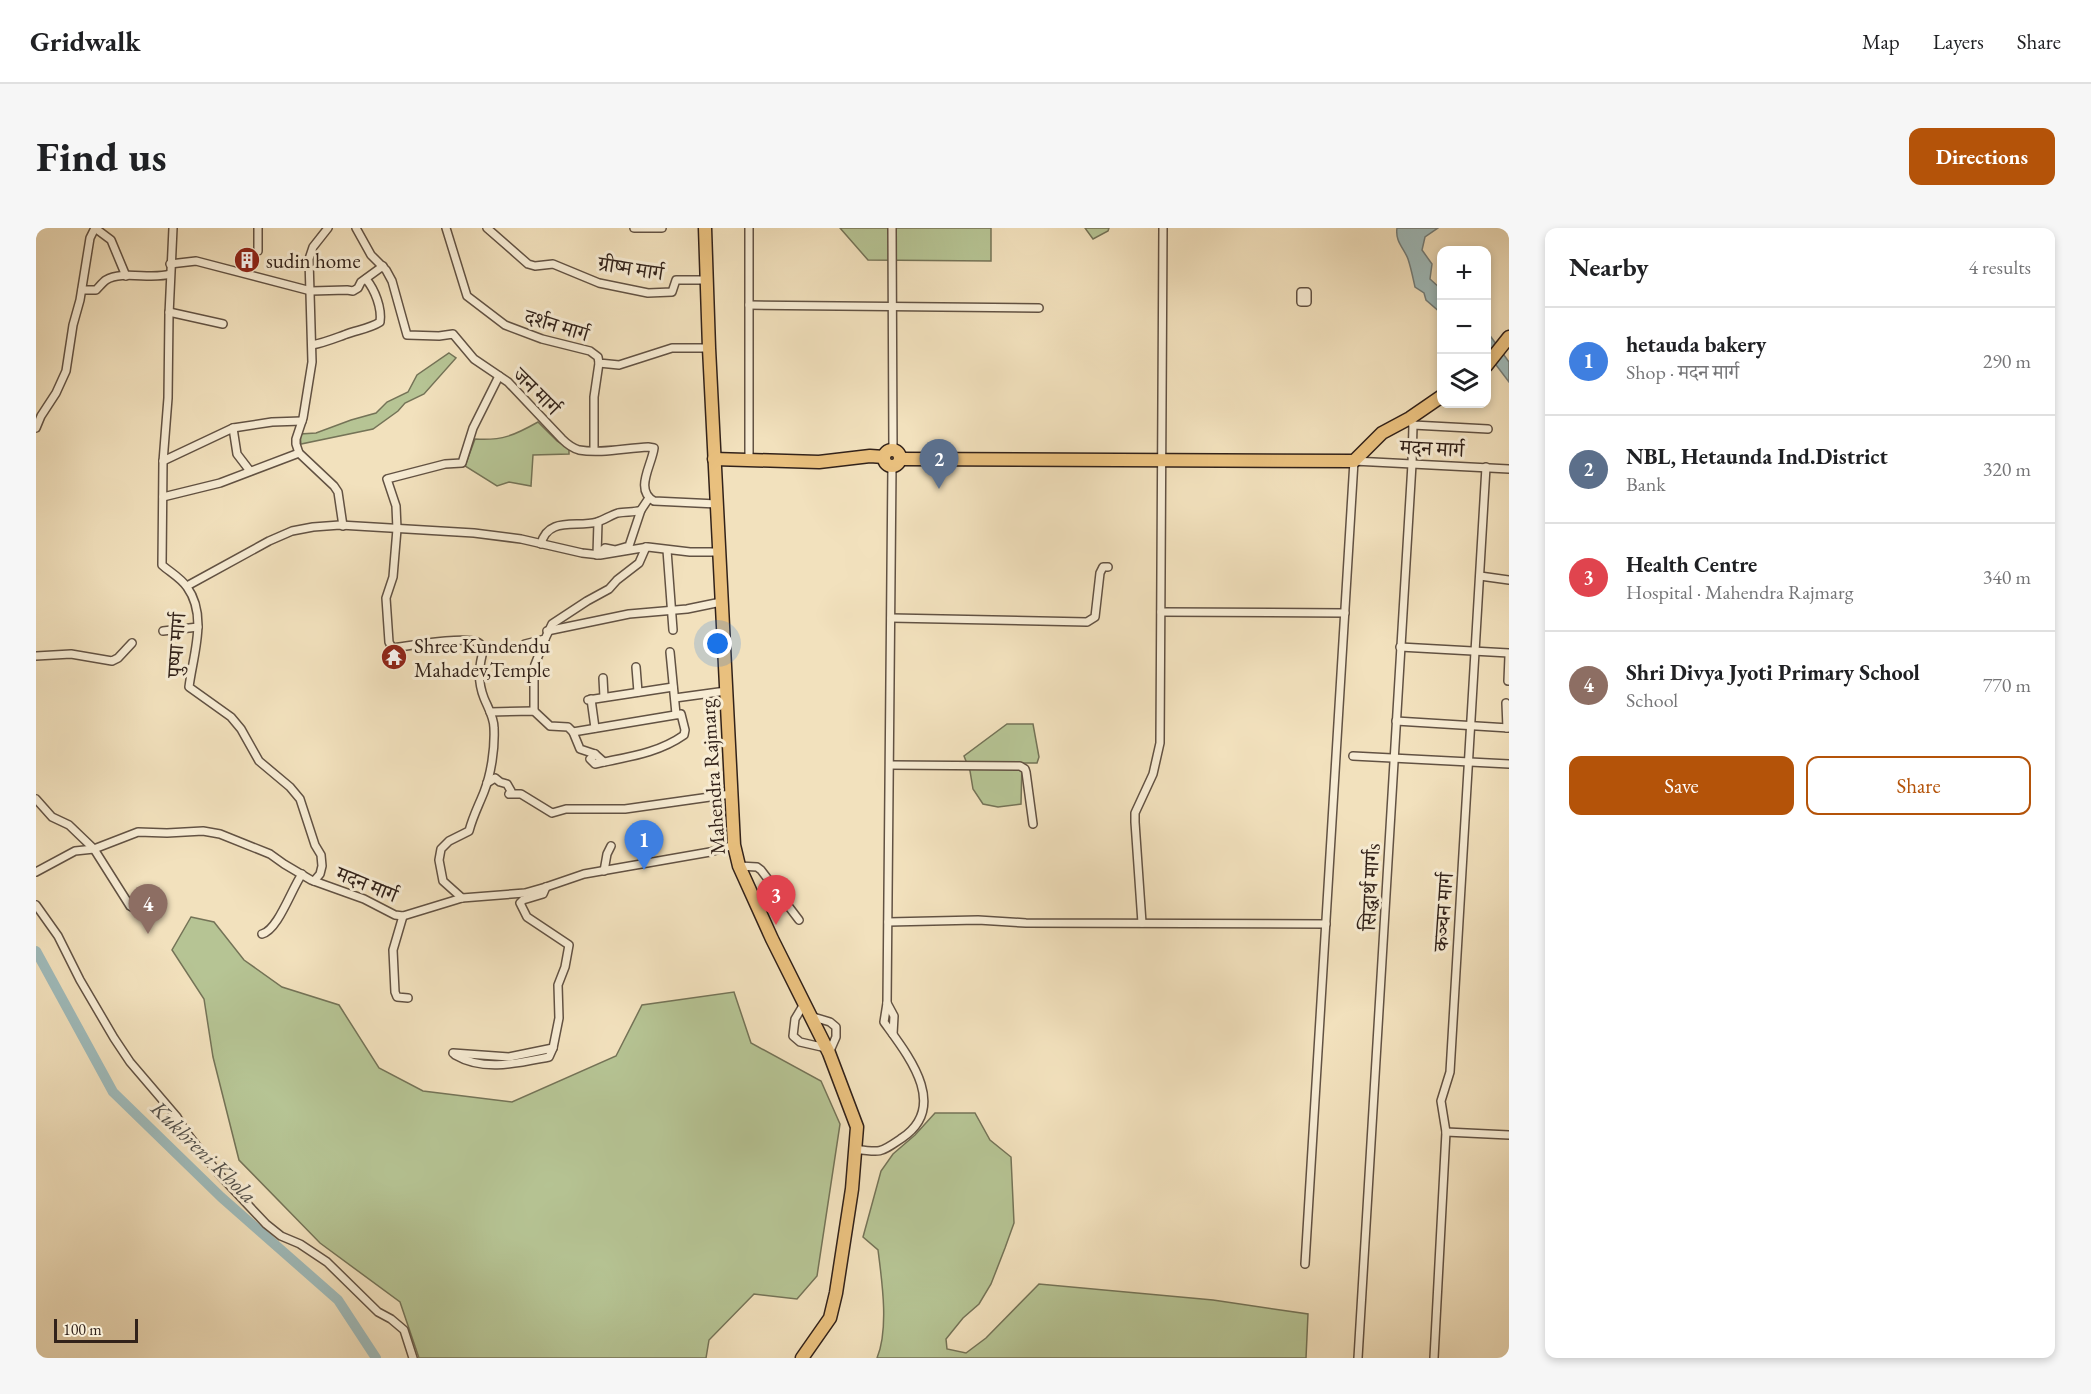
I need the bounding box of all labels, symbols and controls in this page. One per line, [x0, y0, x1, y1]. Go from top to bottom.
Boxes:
text: Gridwalk [30, 23, 141, 59]
text: Map [1862, 28, 1900, 55]
text: Layers [1933, 28, 1984, 55]
text: Share [2017, 28, 2061, 55]
button: Directions [1909, 128, 2055, 185]
text: Find us [36, 129, 167, 184]
building icon: sudin home [232, 245, 262, 275]
map controls [1437, 246, 1491, 408]
button: + [1437, 246, 1491, 300]
place label: sudin home [266, 247, 361, 274]
street label: ग्रीष्म मार्ग [595, 249, 667, 287]
text: Nearby [1569, 250, 1649, 284]
text: 4 results [1968, 254, 2031, 280]
button: − [1437, 300, 1491, 354]
street label: दर्शन मार्ग [521, 302, 593, 348]
text: hetauda bakery [1626, 330, 1766, 359]
text: 1 [1583, 348, 1594, 374]
text: 290 m [1983, 348, 2031, 374]
button: layers [1437, 354, 1491, 408]
text: Shop · मदन मार्ग [1626, 359, 1739, 385]
street label: जन मार्ग [507, 361, 567, 421]
street label: मदन मार्ग [1398, 433, 1466, 463]
pin: 2 [920, 440, 958, 489]
text: NBL, Hetaunda Ind.District [1626, 442, 1888, 471]
text: 2 [1583, 456, 1594, 482]
text: 320 m [1983, 456, 2031, 482]
text: Bank [1626, 471, 1666, 497]
text: Health Centre [1626, 550, 1757, 579]
text: 3 [1583, 564, 1594, 590]
text: 340 m [1983, 564, 2031, 590]
text: Hospital · Mahendra Rajmarg [1626, 579, 1853, 605]
street label: पुष्पा मार्ग [160, 611, 193, 679]
your location [703, 629, 732, 658]
place label: Shree Kundendu Mahadev,Temple [414, 632, 550, 683]
temple icon: Shree Kundendu Mahadev,Temple [379, 642, 409, 672]
text: Shri Divya Jyoti Primary School [1626, 658, 1920, 687]
text: 4 [1583, 672, 1594, 698]
text: 770 m [1983, 672, 2031, 698]
text: School [1626, 687, 1678, 713]
street label: Mahendra Rajmarg [693, 697, 731, 856]
button: Save [1569, 756, 1794, 815]
button: Share [1806, 756, 2031, 815]
pin: 1 [624, 820, 664, 870]
street label: सिद्धार्थ मार्गs [1354, 842, 1386, 932]
street label: मदन मार्ग [331, 859, 403, 909]
street label: कञ्चन मार्ग [1427, 871, 1459, 953]
pin: 3 [756, 876, 796, 925]
pin: 4 [128, 884, 168, 934]
water label: Kukhreni Khola [144, 1094, 263, 1210]
scale bar [54, 1316, 138, 1344]
text: 100 m [63, 1319, 102, 1340]

